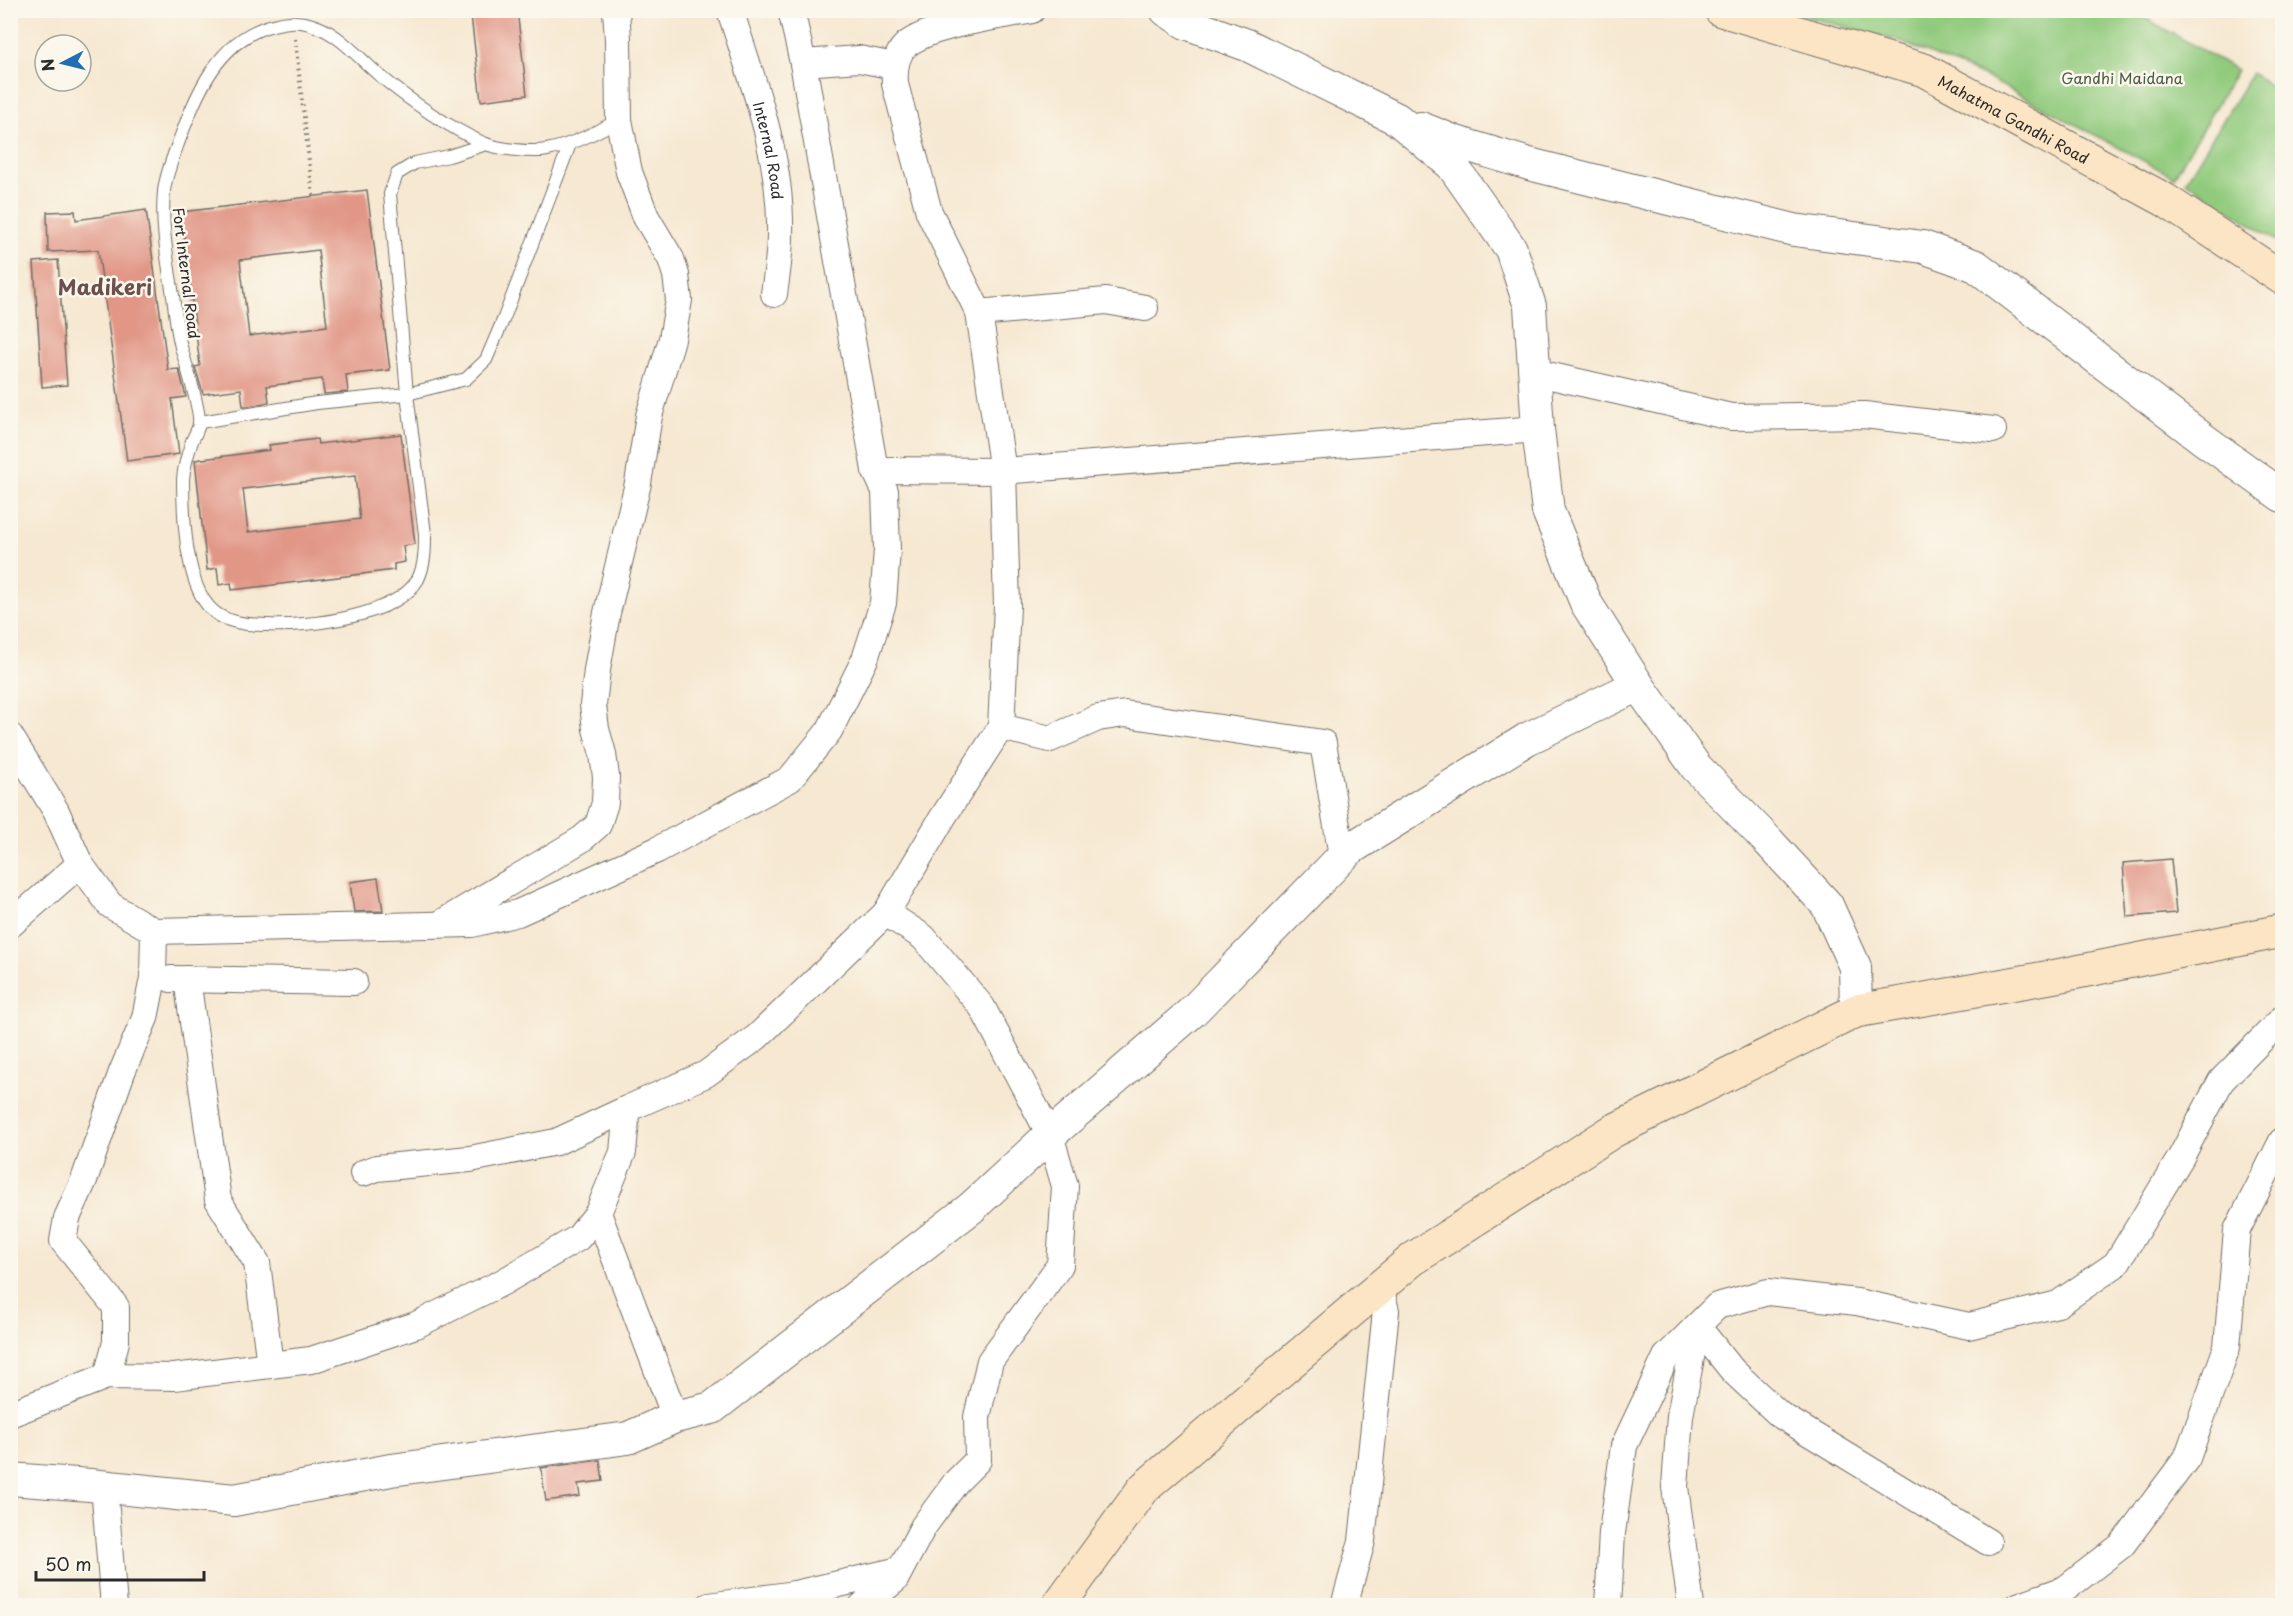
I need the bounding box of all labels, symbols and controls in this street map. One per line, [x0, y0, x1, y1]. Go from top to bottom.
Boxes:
north arrow [33, 33, 93, 93]
text: N [34, 57, 60, 73]
park label: Gandhi Maidana [2061, 66, 2183, 89]
street label: Mahatma Gandhi Road [1934, 68, 2094, 169]
street label: Internal Road [748, 98, 790, 200]
street label: Fort Internal Road [168, 206, 206, 340]
district label: Madikeri [58, 270, 152, 302]
scale bar [36, 1544, 204, 1582]
text: 50 m [45, 1550, 92, 1577]

